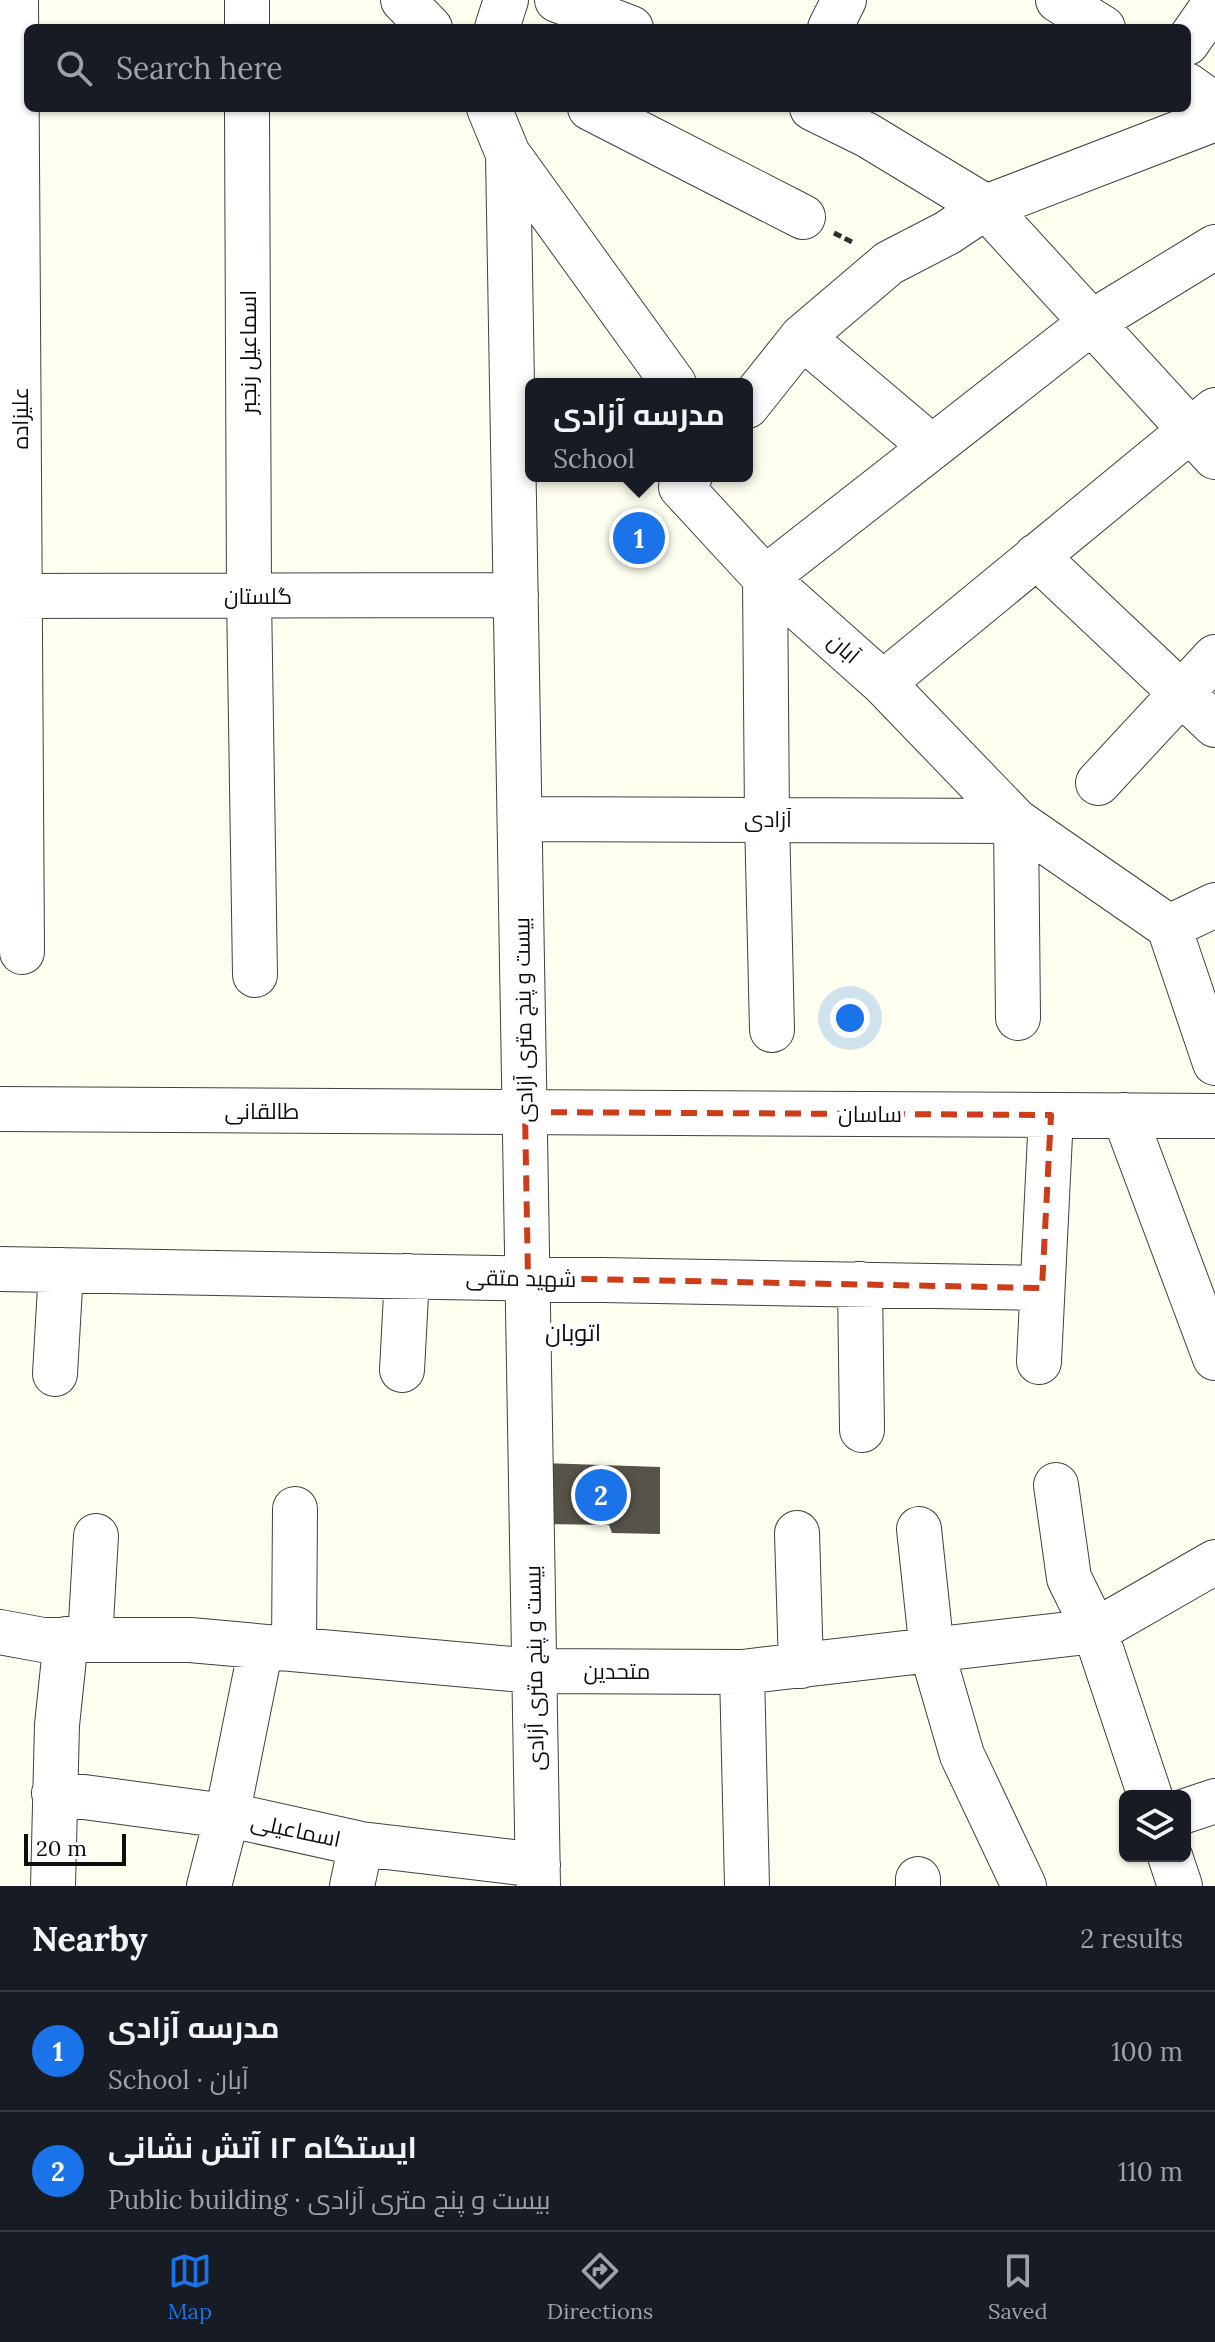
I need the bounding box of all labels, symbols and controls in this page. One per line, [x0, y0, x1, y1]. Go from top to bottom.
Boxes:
search box [24, 24, 1191, 112]
icon: search [52, 46, 96, 90]
text: Search here [116, 49, 283, 87]
street label: اسماعیل رنجبر [234, 290, 262, 416]
popup [525, 378, 753, 482]
street label: علیزاده [6, 387, 34, 449]
text: مدرسه آزادی [553, 395, 725, 433]
text: School [553, 442, 635, 475]
pin: 1 [613, 508, 665, 568]
street label: گلستان [224, 582, 292, 610]
street label: آبان [822, 627, 866, 669]
street label: آزادی [744, 805, 792, 833]
street label: بیست و پنج متری آزادی [507, 917, 540, 1123]
your location [830, 998, 870, 1038]
street label: طالقانی [225, 1097, 299, 1125]
street label: ساسان [838, 1100, 902, 1128]
street label: شهید متقی [465, 1263, 577, 1293]
district label: اتوبان [545, 1317, 601, 1348]
pin: 2 [575, 1465, 627, 1525]
street label: بیست و پنج متری آزادی [518, 1565, 551, 1771]
street label: متحدین [584, 1657, 650, 1685]
map controls [1119, 1790, 1191, 1862]
button: layers [1119, 1790, 1191, 1862]
street label: اسماعیلی [249, 1807, 343, 1853]
scale bar [24, 1830, 126, 1866]
text: 20 m [36, 1834, 87, 1862]
text: Nearby [32, 1917, 148, 1960]
text: 2 results [1080, 1922, 1183, 1955]
text: مدرسه آزادی [108, 2008, 280, 2046]
text: 1 [53, 2035, 63, 2068]
text: 100 m [1111, 2035, 1183, 2068]
text: School · آبان [108, 2063, 249, 2096]
text: ایستگاه ۱۲ آتش نشانی [108, 2128, 417, 2166]
text: 2 [51, 2155, 65, 2188]
text: 110 m [1118, 2155, 1183, 2188]
text: Public building · بیست و پنج متری آزادی [108, 2183, 550, 2216]
tab: Map [167, 2249, 212, 2325]
tab: Directions [547, 2249, 653, 2325]
tab: Saved [988, 2249, 1048, 2325]

